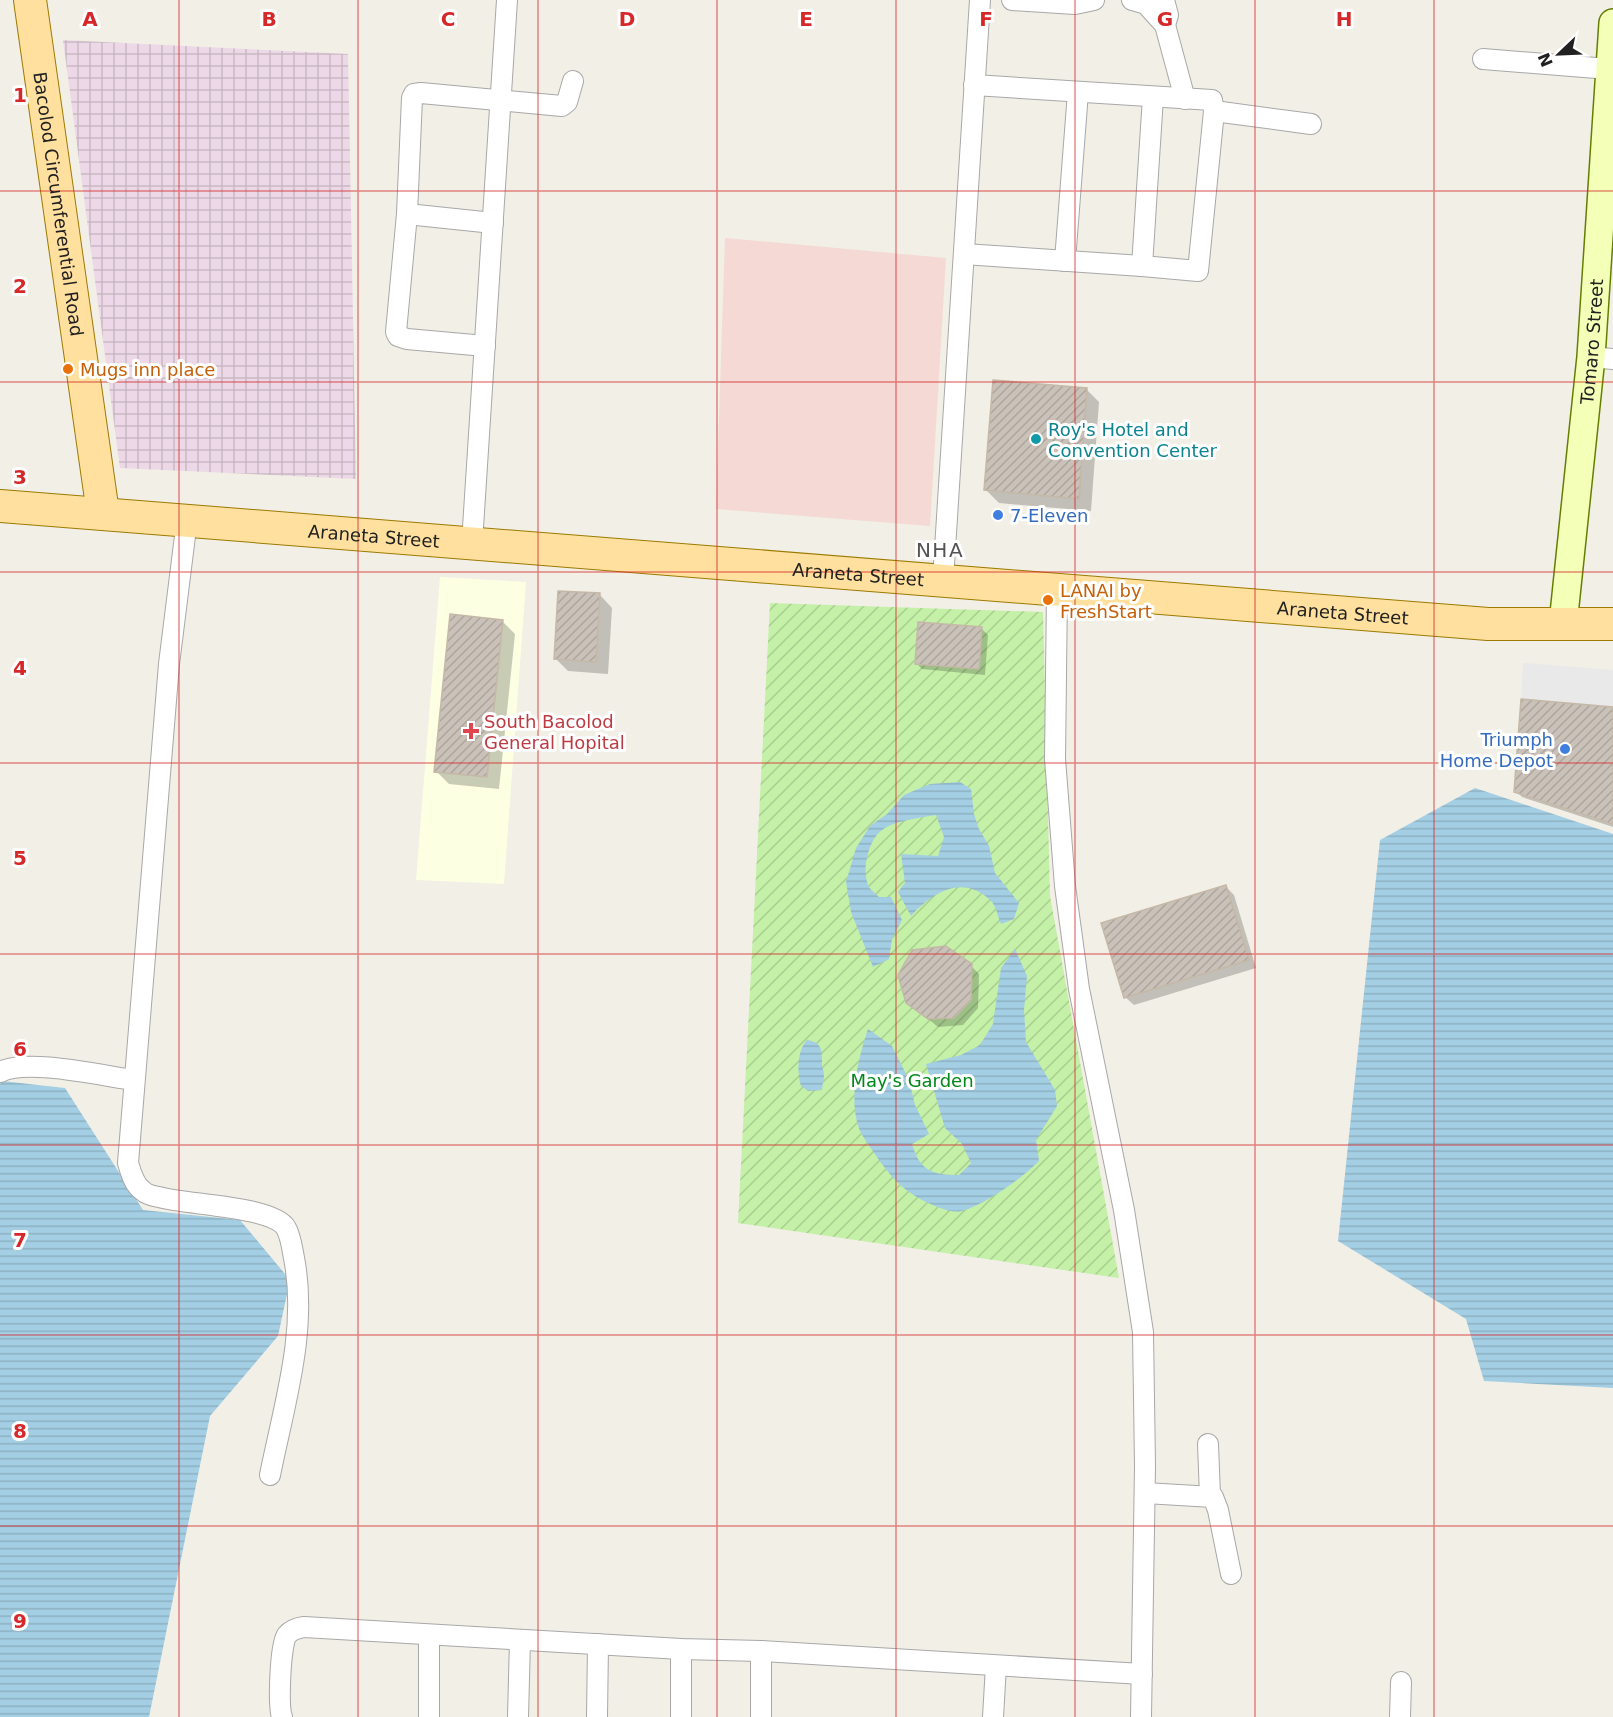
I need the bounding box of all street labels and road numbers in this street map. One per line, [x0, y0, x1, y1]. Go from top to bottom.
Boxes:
street label: Bacolod Circumferential Road [30, 70, 88, 338]
street label: Tomaro Street [1576, 278, 1607, 406]
street label: Araneta Street [307, 520, 440, 551]
street label: Araneta Street [792, 558, 925, 590]
street label: Araneta Street [1276, 597, 1409, 628]

